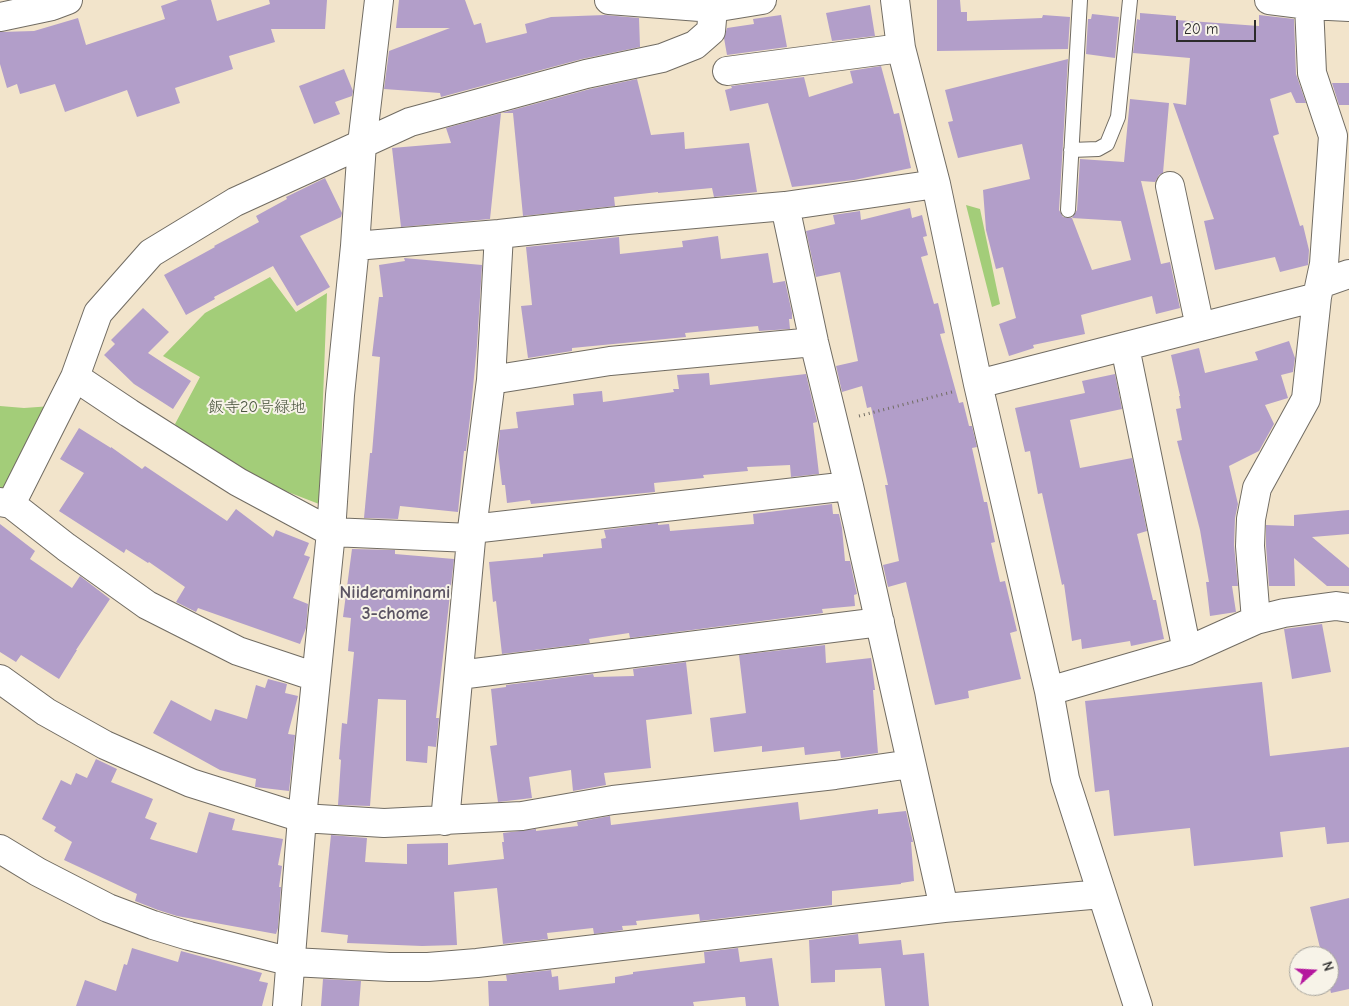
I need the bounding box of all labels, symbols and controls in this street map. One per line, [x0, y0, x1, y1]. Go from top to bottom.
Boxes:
scale bar [1179, 10, 1259, 42]
text: 20 m [1184, 20, 1218, 38]
park label: 飯寺20号緑地 [208, 397, 306, 417]
district label: Niideraminami 3-chome [340, 582, 450, 624]
north arrow [1289, 946, 1339, 996]
text: N [1318, 959, 1337, 973]

